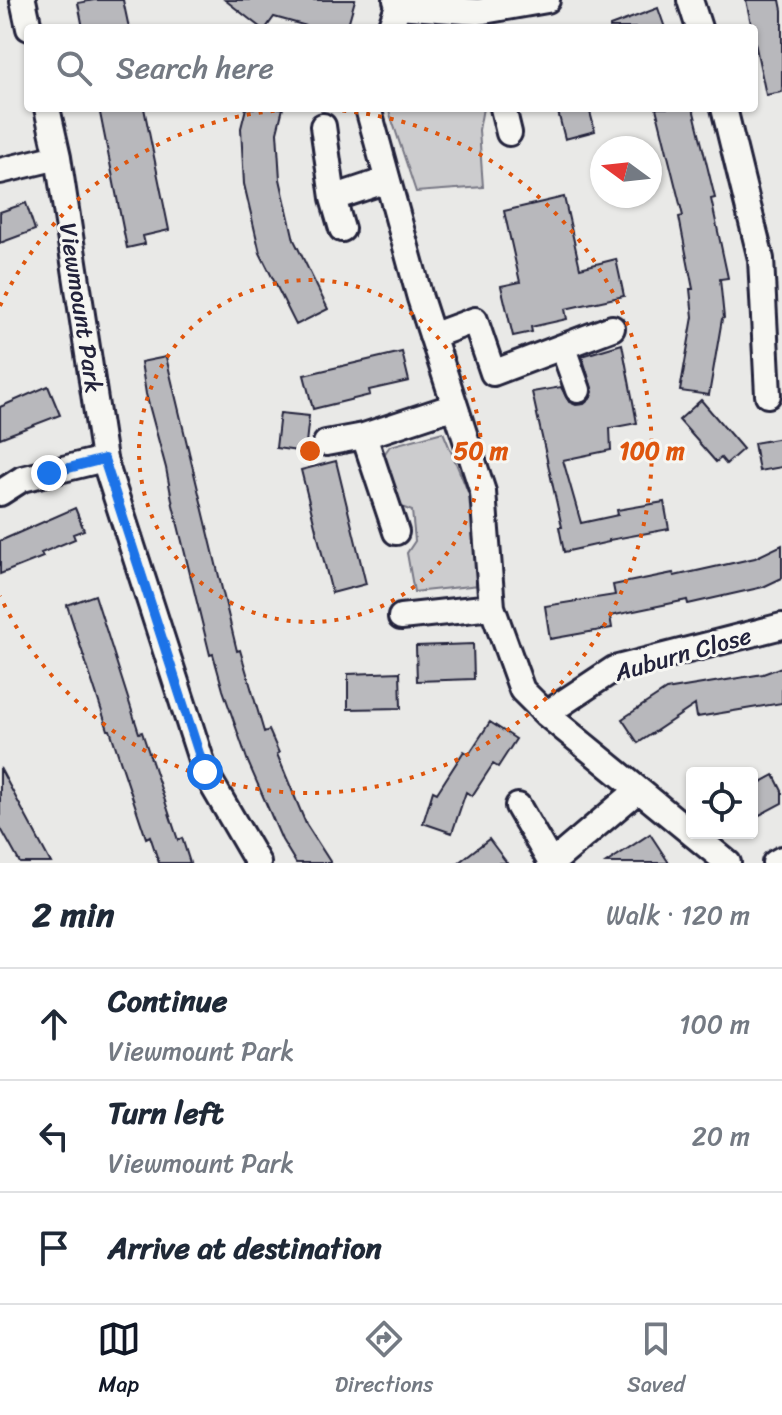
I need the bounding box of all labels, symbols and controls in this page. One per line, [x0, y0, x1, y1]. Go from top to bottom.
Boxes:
search box [24, 24, 758, 112]
text: Search here [116, 41, 274, 95]
icon: search [52, 46, 96, 90]
north arrow [590, 136, 662, 208]
street label: Viewmount Park [47, 220, 115, 396]
text: 50 m [454, 430, 509, 472]
text: 100 m [619, 430, 685, 472]
centre of rings [296, 437, 324, 465]
route end [31, 455, 67, 491]
street label: Auburn Close [609, 614, 756, 694]
route start [187, 754, 223, 790]
map controls [686, 767, 758, 839]
button: locate [686, 767, 758, 839]
text: 2 min [32, 885, 114, 945]
text: Walk · 120 m [606, 892, 750, 938]
text: Continue [108, 974, 227, 1028]
text: 100 m [679, 1001, 750, 1047]
icon: ahead [32, 1002, 76, 1046]
text: Viewmount Park [108, 1028, 294, 1074]
text: Turn left [108, 1086, 224, 1140]
text: 20 m [692, 1113, 750, 1159]
icon: left [32, 1114, 76, 1158]
text: Viewmount Park [108, 1140, 294, 1186]
text: Arrive at destination [108, 1221, 382, 1275]
icon: arrive [32, 1226, 76, 1270]
tab: Map [97, 1317, 141, 1404]
tab: Directions [335, 1317, 433, 1404]
tab: Saved [627, 1317, 685, 1404]

